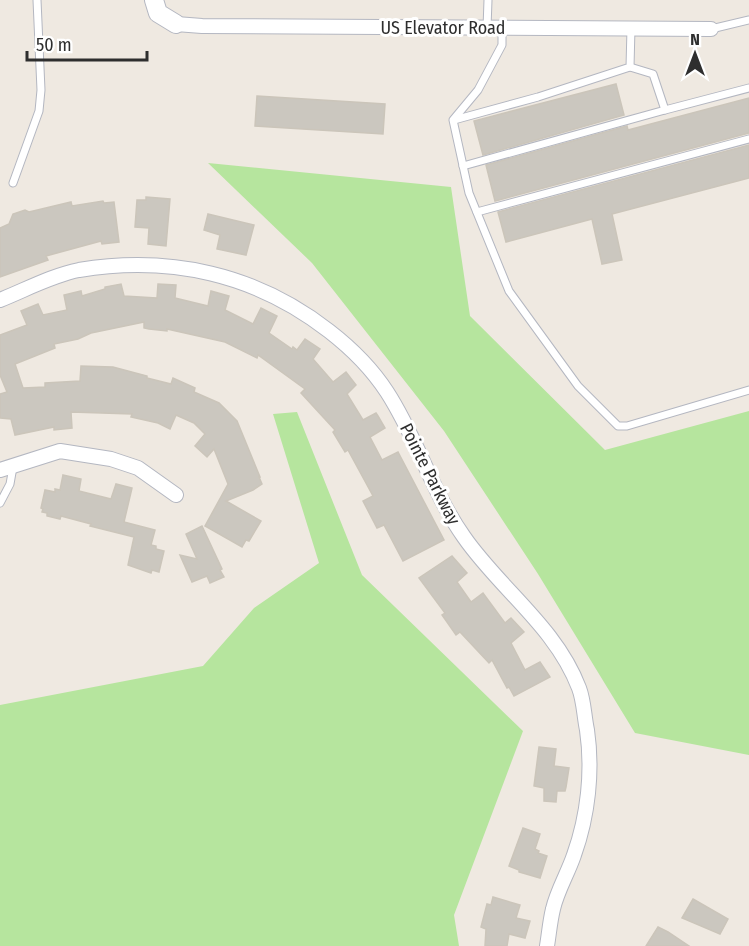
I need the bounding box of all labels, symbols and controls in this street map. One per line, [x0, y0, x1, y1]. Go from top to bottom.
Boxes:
street label: US Elevator Road [381, 17, 505, 39]
scale bar [27, 24, 147, 62]
north arrow [665, 24, 725, 84]
text: N [690, 30, 700, 49]
text: 50 m [36, 34, 72, 56]
street label: Pointe Parkway [395, 419, 465, 529]

